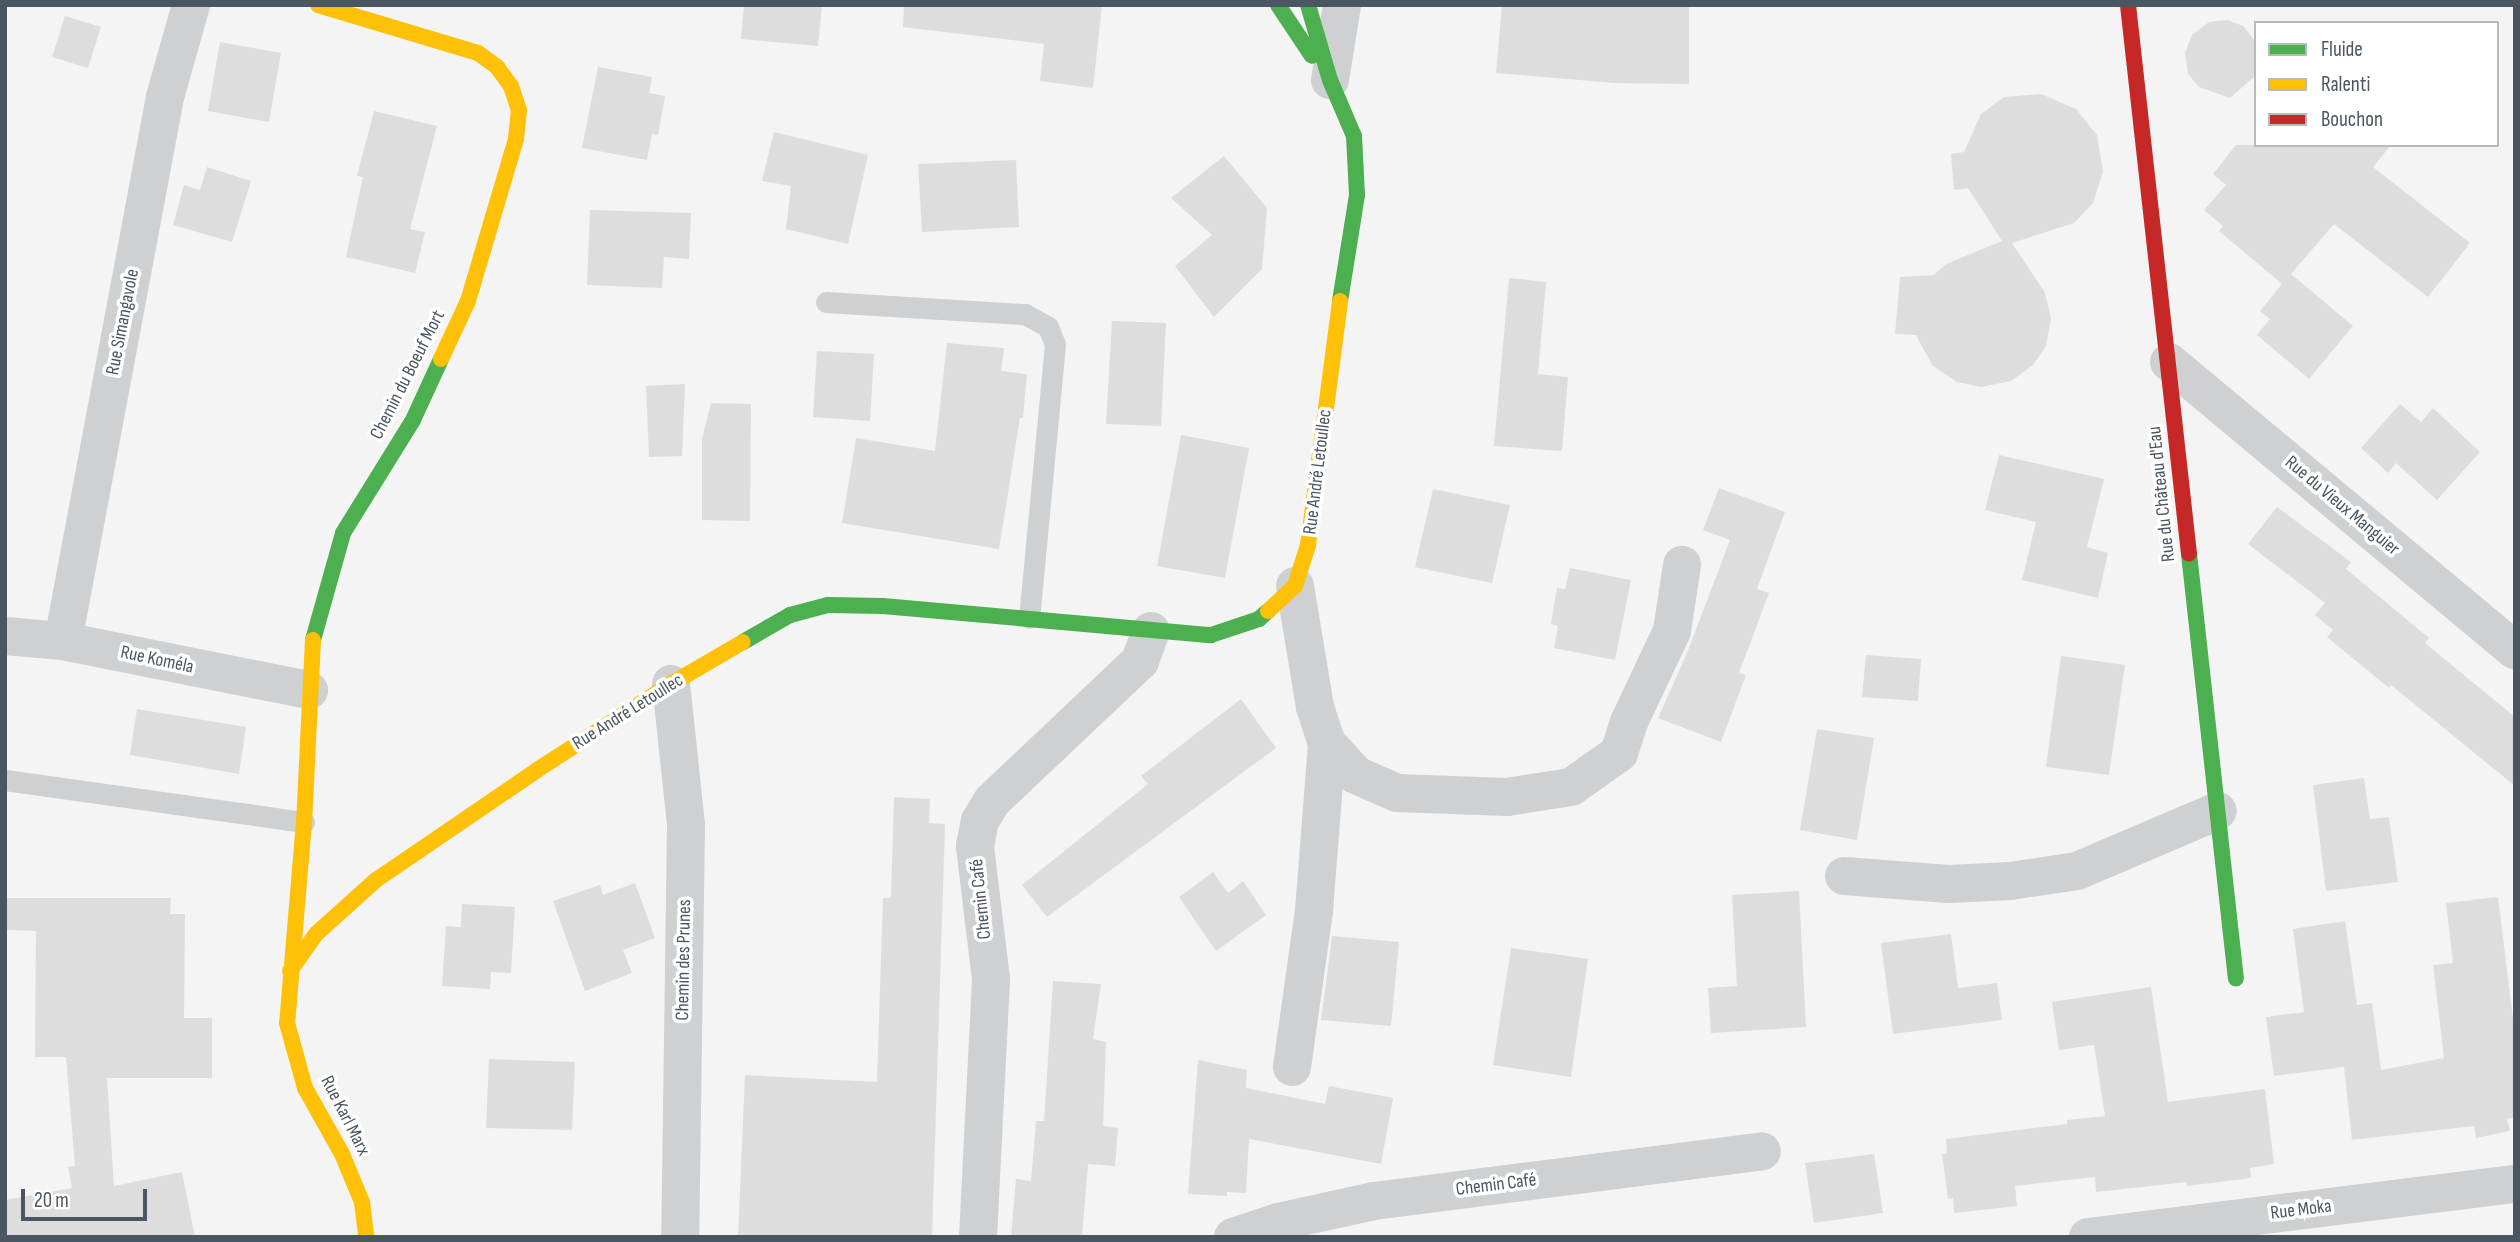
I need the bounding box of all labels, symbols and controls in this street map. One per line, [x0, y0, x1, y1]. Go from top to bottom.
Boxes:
legend [2254, 21, 2499, 147]
text: Fluide [2321, 37, 2363, 62]
text: Ralenti [2321, 72, 2370, 97]
text: Bouchon [2321, 107, 2383, 132]
street label: Rue Simangavole [102, 267, 144, 377]
street label: Chemin du Boeuf Mort [366, 307, 450, 443]
street label: Rue André Letoullec [1299, 408, 1337, 536]
street label: Rue du Château d'Eau [2144, 425, 2180, 563]
street label: Rue du Vieux Manguier [2280, 451, 2404, 561]
street label: Rue Koméla [118, 641, 196, 679]
street label: Rue André Letoullec [569, 669, 687, 755]
street label: Chemin Café [965, 858, 997, 940]
street label: Chemin des Prunes [672, 899, 696, 1021]
street label: Rue Karl Marx [315, 1072, 375, 1160]
street label: Chemin Café [1455, 1169, 1537, 1201]
scale bar [24, 1176, 150, 1220]
text: 20 m [34, 1188, 69, 1213]
street label: Rue Moka [2269, 1195, 2333, 1225]

